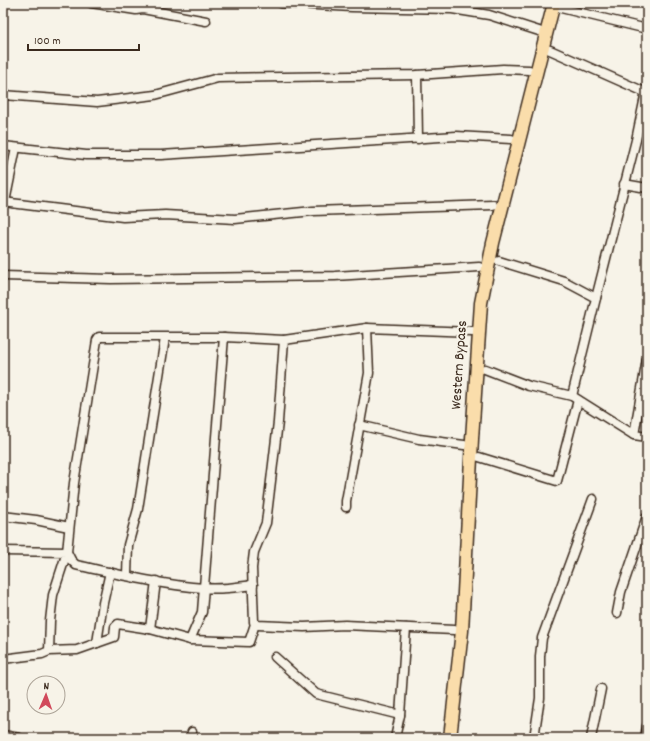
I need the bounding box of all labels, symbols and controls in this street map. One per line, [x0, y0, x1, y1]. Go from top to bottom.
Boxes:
scale bar [28, 26, 139, 52]
text: 100 m [34, 33, 61, 50]
street label: Western Bypass [446, 320, 474, 410]
north arrow [26, 675, 66, 715]
text: N [43, 679, 50, 695]

